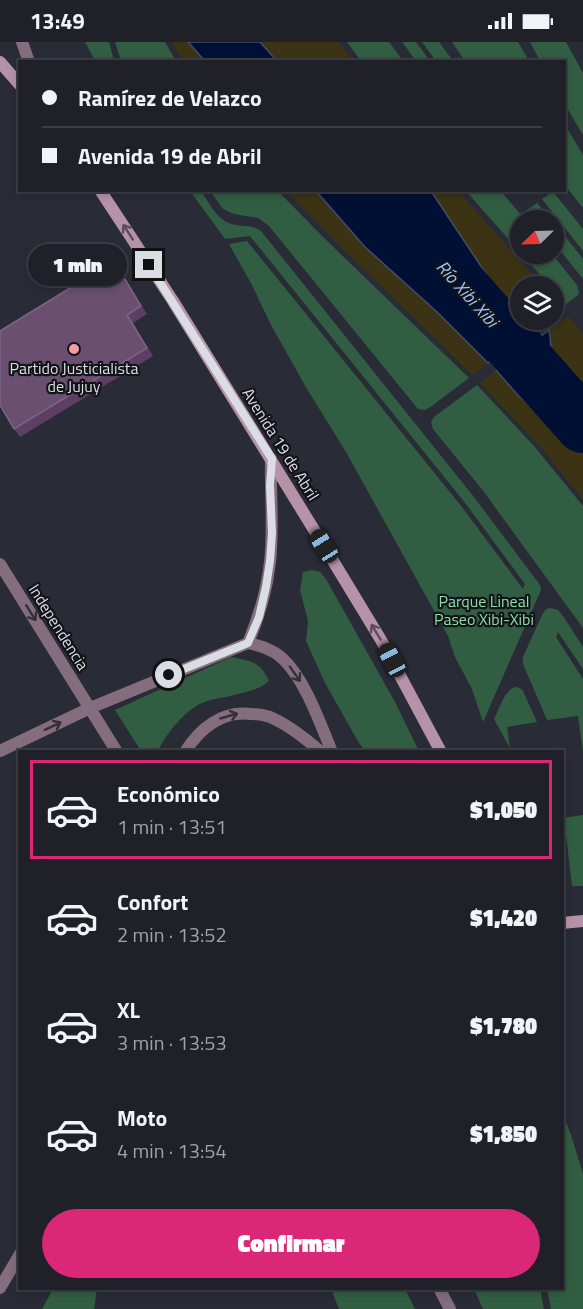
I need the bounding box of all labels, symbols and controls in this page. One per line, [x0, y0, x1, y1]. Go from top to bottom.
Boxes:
text: 13:49 [30, 4, 85, 38]
text: Ramírez de Velazco [78, 81, 262, 115]
text: Avenida 19 de Abril [78, 139, 262, 173]
north arrow [510, 210, 564, 264]
map controls [510, 210, 564, 330]
one-way arrow [122, 224, 134, 241]
callout: 1 min [29, 244, 128, 286]
text: 1 min [53, 249, 102, 280]
route end [135, 251, 162, 278]
water label: Río Xibi Xibi [430, 254, 506, 335]
button: layers [510, 276, 564, 330]
marker: Partido Justicialista de Jujuy [67, 342, 81, 356]
place label: Partido Justicialista de Jujuy [10, 356, 138, 398]
street label: Avenida 19 de Abril [237, 383, 325, 505]
car [307, 526, 341, 566]
street label: Independencia [23, 579, 95, 675]
park label: Parque Lineal Paseo Xibi-Xibi [434, 589, 534, 631]
one-way arrow [25, 604, 37, 621]
one-way arrow [370, 624, 382, 641]
car [376, 640, 408, 680]
route start [155, 661, 182, 688]
one-way arrow [289, 666, 301, 682]
one-way arrow [219, 710, 238, 721]
one-way arrow [43, 719, 61, 731]
text: Económico [117, 777, 220, 811]
icon: car [45, 783, 99, 837]
text: $1,050 [470, 793, 537, 827]
text: 1 min · 13:51 [117, 811, 227, 842]
text: Confort [117, 885, 188, 919]
icon: car [45, 891, 99, 945]
text: $1,420 [470, 901, 537, 935]
text: 2 min · 13:52 [117, 919, 227, 950]
text: XL [117, 993, 140, 1027]
icon: car [45, 999, 99, 1053]
text: $1,780 [470, 1009, 537, 1043]
text: 3 min · 13:53 [117, 1027, 227, 1058]
text: Moto [117, 1101, 167, 1135]
icon: car [45, 1107, 99, 1161]
text: $1,850 [470, 1117, 537, 1151]
text: 4 min · 13:54 [117, 1135, 227, 1166]
button: Confirmar [42, 1209, 540, 1278]

